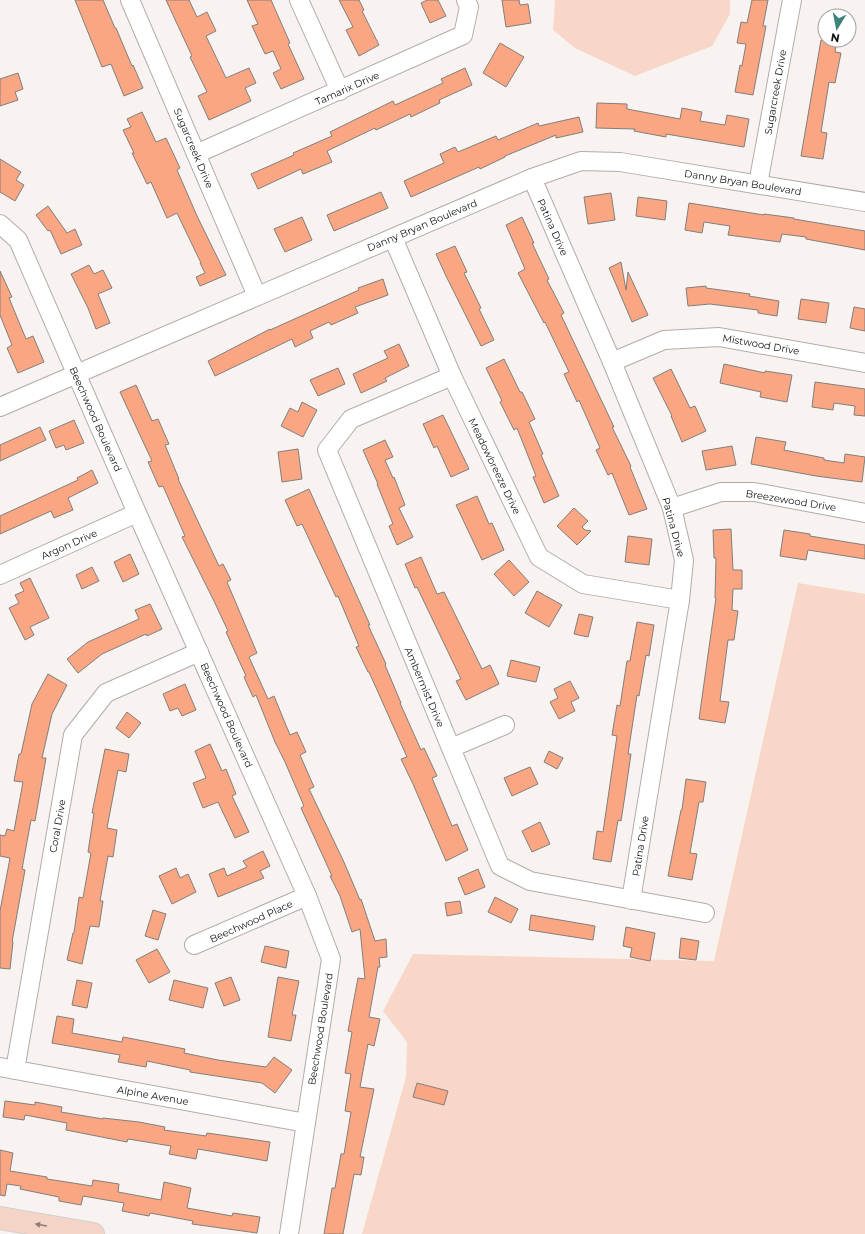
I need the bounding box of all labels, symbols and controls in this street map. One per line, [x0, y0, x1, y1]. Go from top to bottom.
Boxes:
north arrow [817, 8, 857, 48]
text: N [830, 30, 841, 46]
street label: Sugarcreek Drive [762, 49, 789, 136]
street label: Tamarix Drive [313, 69, 381, 108]
street label: Sugarcreek Drive [171, 106, 216, 190]
street label: Danny Bryan Boulevard [683, 167, 802, 198]
street label: Danny Bryan Boulevard [365, 196, 479, 255]
street label: Patina Drive [534, 197, 571, 258]
street label: Mistwood Drive [721, 331, 800, 358]
street label: Beechwood Boulevard [67, 365, 125, 474]
street label: Meadowbreeze Drive [466, 416, 524, 517]
street label: Breezewood Drive [745, 487, 837, 514]
street label: Patina Drive [659, 496, 688, 558]
street label: Argon Drive [39, 526, 99, 563]
street label: Ambermist Drive [402, 645, 447, 729]
street label: Beechwood Boulevard [198, 661, 256, 770]
street label: Coral Drive [46, 798, 69, 854]
street label: Patina Drive [629, 815, 652, 877]
street label: Beechwood Place [208, 897, 295, 946]
street label: Beechwood Boulevard [305, 972, 336, 1086]
street label: Alpine Avenue [116, 1083, 190, 1108]
one-way arrow [35, 1222, 47, 1228]

